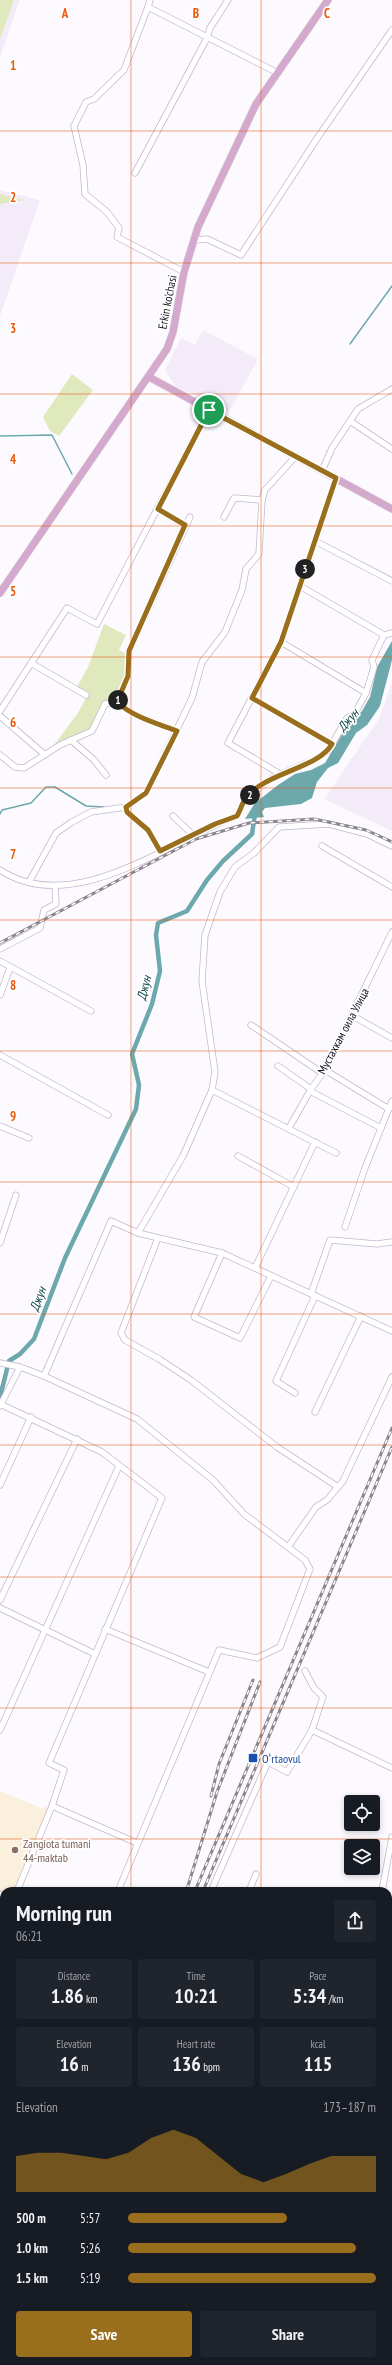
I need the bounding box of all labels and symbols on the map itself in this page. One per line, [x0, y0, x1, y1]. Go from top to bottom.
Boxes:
text: A [61, 5, 69, 22]
text: B [193, 5, 199, 22]
text: C [324, 5, 330, 22]
text: 1 [10, 57, 16, 74]
text: 2 [10, 189, 16, 206]
street label: Erkin ko'chasi [154, 274, 180, 330]
text: 3 [10, 320, 16, 337]
pin [192, 393, 226, 427]
text: 4 [10, 451, 17, 468]
pin: 3 [295, 559, 315, 579]
text: 5 [10, 583, 16, 600]
pin: 1 [108, 690, 128, 710]
water label: Джун [333, 704, 363, 736]
text: 6 [10, 714, 16, 731]
pin: 2 [240, 785, 260, 805]
text: 7 [10, 846, 16, 863]
water label: Джун [132, 973, 156, 1003]
text: 8 [10, 977, 16, 994]
street label: Мустахкам оила Улица [314, 985, 372, 1077]
text: 9 [10, 1108, 16, 1125]
water label: Джун [25, 1283, 51, 1314]
place label: Oʻrtaovul [262, 1751, 301, 1766]
marker: Oʻrtaovul [247, 1752, 259, 1764]
place label: Zangiota tumani 44-maktab [23, 1836, 91, 1865]
marker: Zangiota tumani 44-maktab [10, 1845, 20, 1855]

